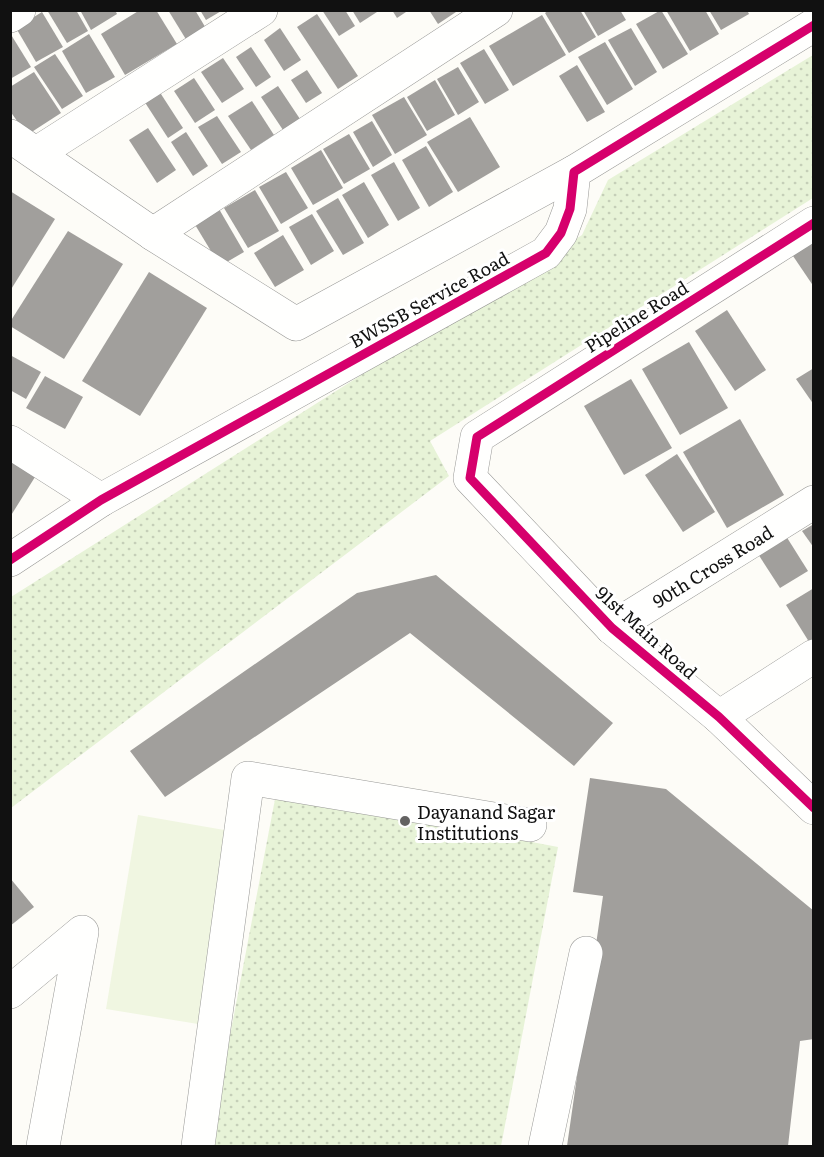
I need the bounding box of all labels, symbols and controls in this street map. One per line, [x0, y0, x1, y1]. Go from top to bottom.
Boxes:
street label: BWSSB Service Road [344, 244, 514, 354]
street label: Pipeline Road [579, 273, 693, 359]
street label: 90th Cross Road [647, 518, 778, 613]
street label: 91st Main Road [590, 579, 704, 685]
place label: Dayanand Sagar Institutions [417, 798, 556, 846]
marker: Dayanand Sagar Institutions [398, 814, 412, 828]

